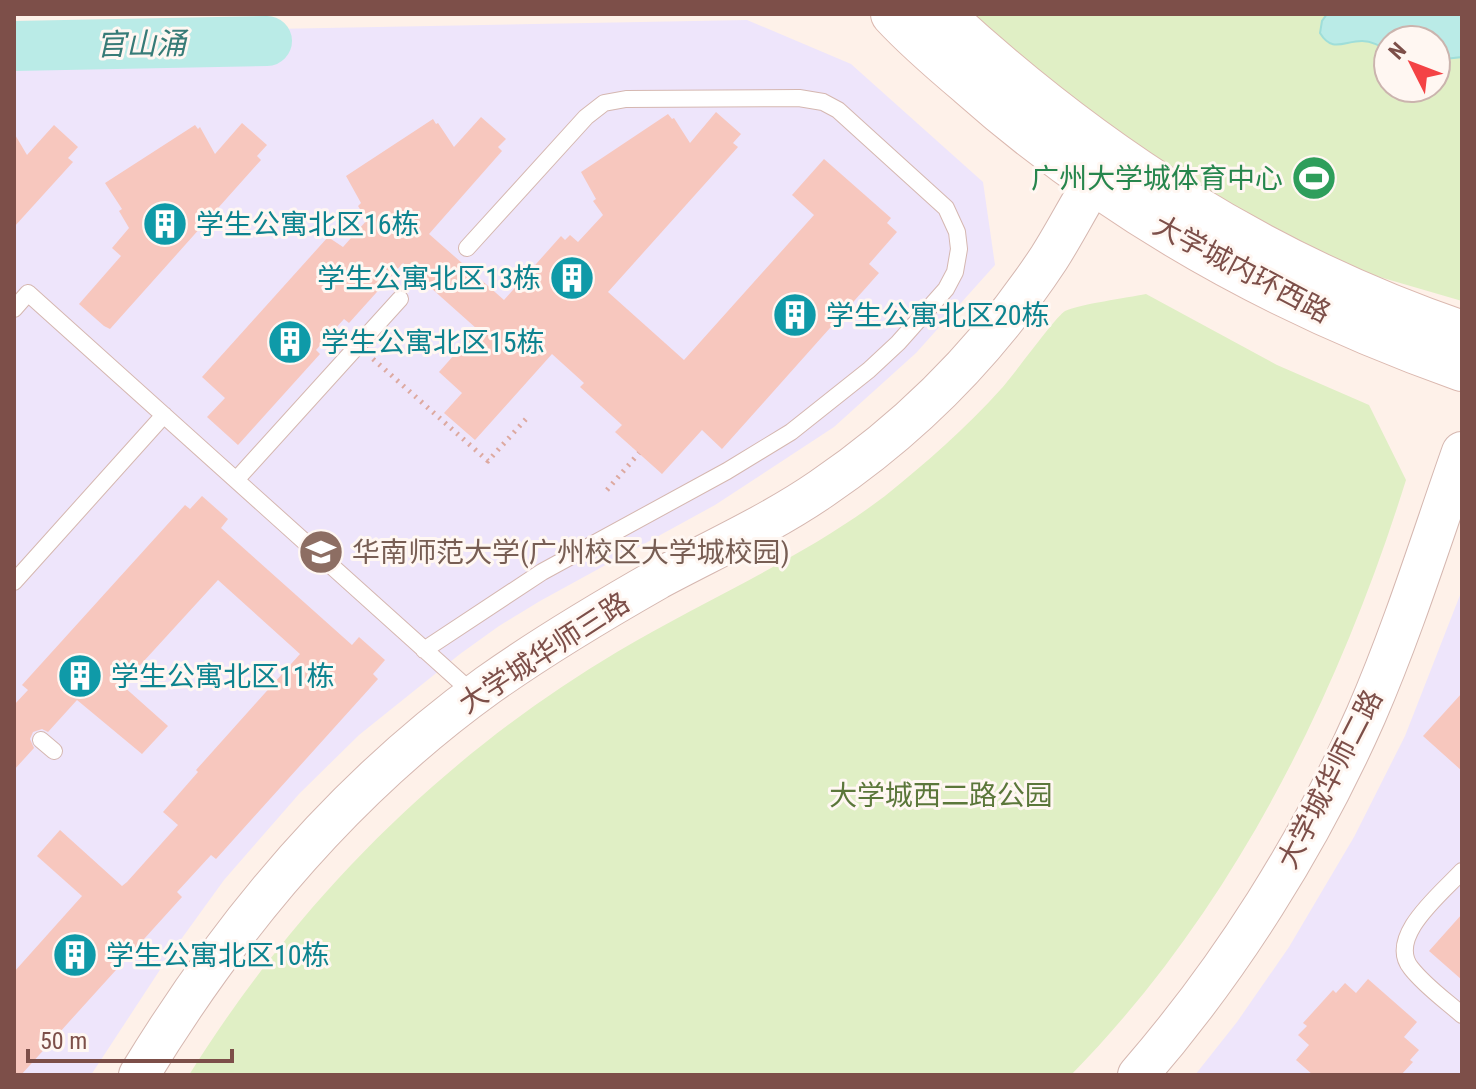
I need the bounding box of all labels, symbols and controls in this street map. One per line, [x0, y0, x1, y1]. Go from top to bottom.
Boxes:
north arrow [1372, 24, 1452, 104]
water label: 官山涌 [96, 26, 189, 62]
text: N [1384, 38, 1411, 64]
sports icon: 广州大学城体育中心 [1290, 154, 1338, 202]
place label: 广州大学城体育中心 [1031, 162, 1283, 195]
building icon: 学生公寓北区16栋 [141, 200, 189, 248]
place label: 学生公寓北区16栋 [196, 208, 420, 241]
street label: 大学城内环西路 [1148, 208, 1336, 330]
building icon: 学生公寓北区13栋 [548, 254, 596, 302]
place label: 学生公寓北区13栋 [317, 262, 541, 295]
building icon: 学生公寓北区20栋 [771, 291, 819, 339]
place label: 学生公寓北区20栋 [826, 299, 1050, 332]
building icon: 学生公寓北区15栋 [266, 318, 314, 366]
place label: 学生公寓北区15栋 [321, 326, 545, 359]
school or university icon: 华南师范大学(广州校区大学城校园) [297, 528, 345, 576]
place label: 华南师范大学(广州校区大学城校园) [352, 536, 790, 569]
street label: 大学城华师三路 [453, 586, 635, 720]
building icon: 学生公寓北区11栋 [56, 652, 104, 700]
place label: 学生公寓北区11栋 [111, 660, 335, 693]
street label: 大学城华师二路 [1271, 684, 1389, 874]
park label: 大学城西二路公园 [829, 779, 1053, 812]
building icon: 学生公寓北区10栋 [51, 931, 99, 979]
place label: 学生公寓北区10栋 [106, 939, 330, 972]
scale bar [28, 1013, 232, 1063]
text: 50 m [40, 1027, 87, 1055]

